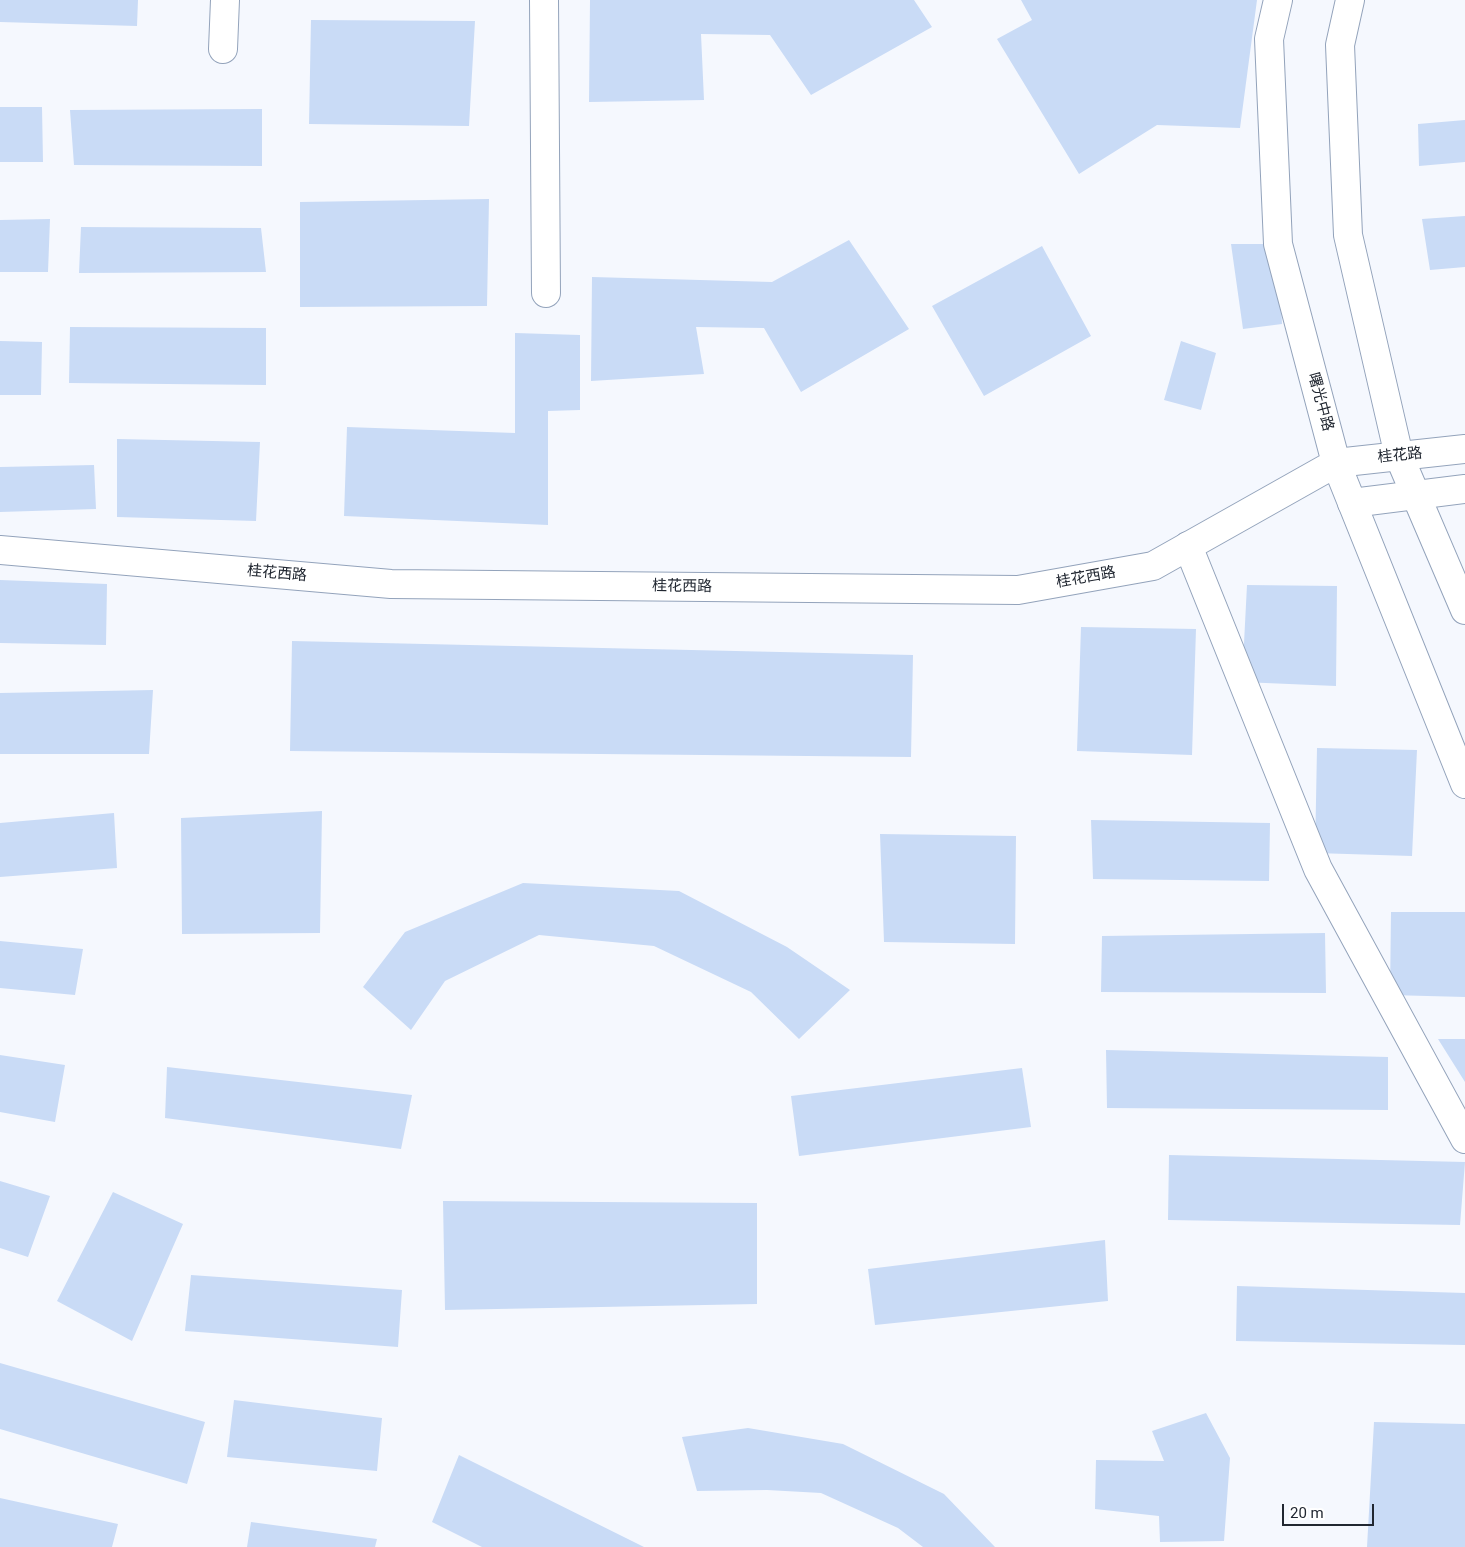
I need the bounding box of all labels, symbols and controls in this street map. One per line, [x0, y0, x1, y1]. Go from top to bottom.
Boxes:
street label: 曙光中路 [1304, 371, 1336, 433]
street label: 桂花路 [1377, 445, 1423, 467]
street label: 桂花西路 [246, 562, 308, 586]
street label: 桂花西路 [1055, 564, 1117, 592]
street label: 桂花西路 [652, 577, 712, 597]
scale bar [1285, 1494, 1378, 1526]
text: 20 m [1290, 1504, 1324, 1522]

